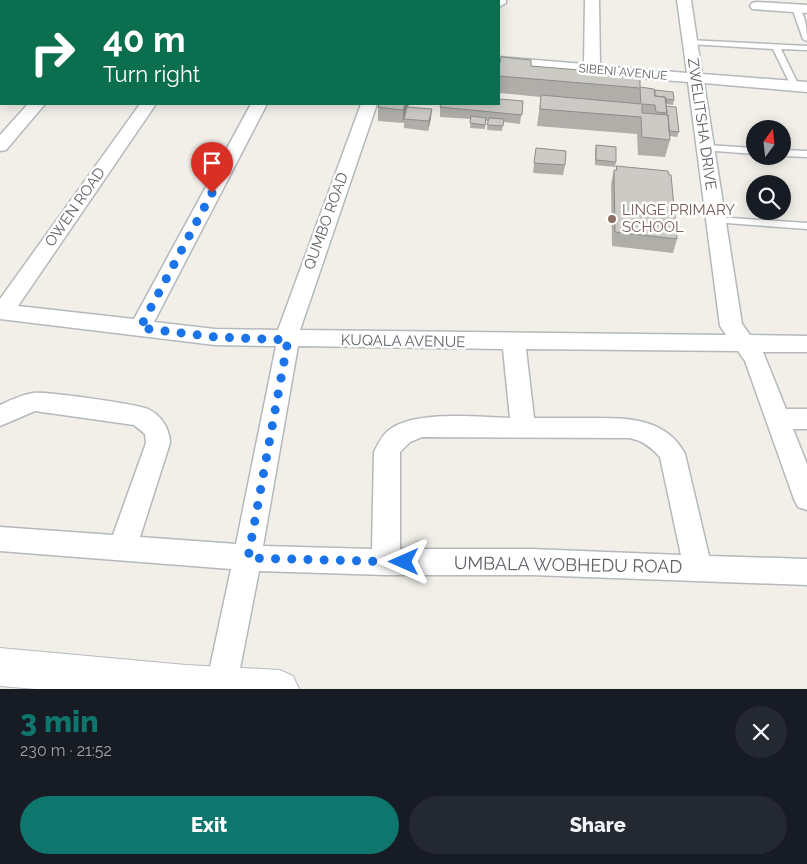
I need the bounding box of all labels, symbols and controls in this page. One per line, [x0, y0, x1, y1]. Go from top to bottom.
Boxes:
text: 40 m [103, 19, 185, 60]
icon: right [20, 20, 85, 85]
street label: ZWELITSHA DRIVE [684, 57, 720, 191]
text: Turn right [103, 61, 200, 87]
street label: SIBENI AVENUE [578, 61, 668, 83]
north arrow [746, 120, 791, 165]
map controls [746, 120, 791, 220]
pin [191, 142, 233, 193]
icon: arrive [198, 149, 226, 177]
street label: OWEN ROAD [41, 164, 109, 250]
street label: QUMBO ROAD [300, 170, 352, 272]
button: search [746, 175, 791, 220]
place label: LINGE PRIMARY SCHOOL [622, 201, 735, 236]
marker: LINGE PRIMARY SCHOOL [606, 213, 618, 225]
street label: KUQALA AVENUE [341, 331, 465, 351]
position arrow [377, 535, 429, 587]
street label: UMBALA WOBHEDU ROAD [454, 552, 682, 577]
text: 3 min [20, 704, 99, 739]
button: close [735, 706, 787, 758]
text: 230 m · 21:52 [20, 741, 112, 760]
button: Exit [20, 796, 399, 854]
button: Share [409, 796, 787, 854]

